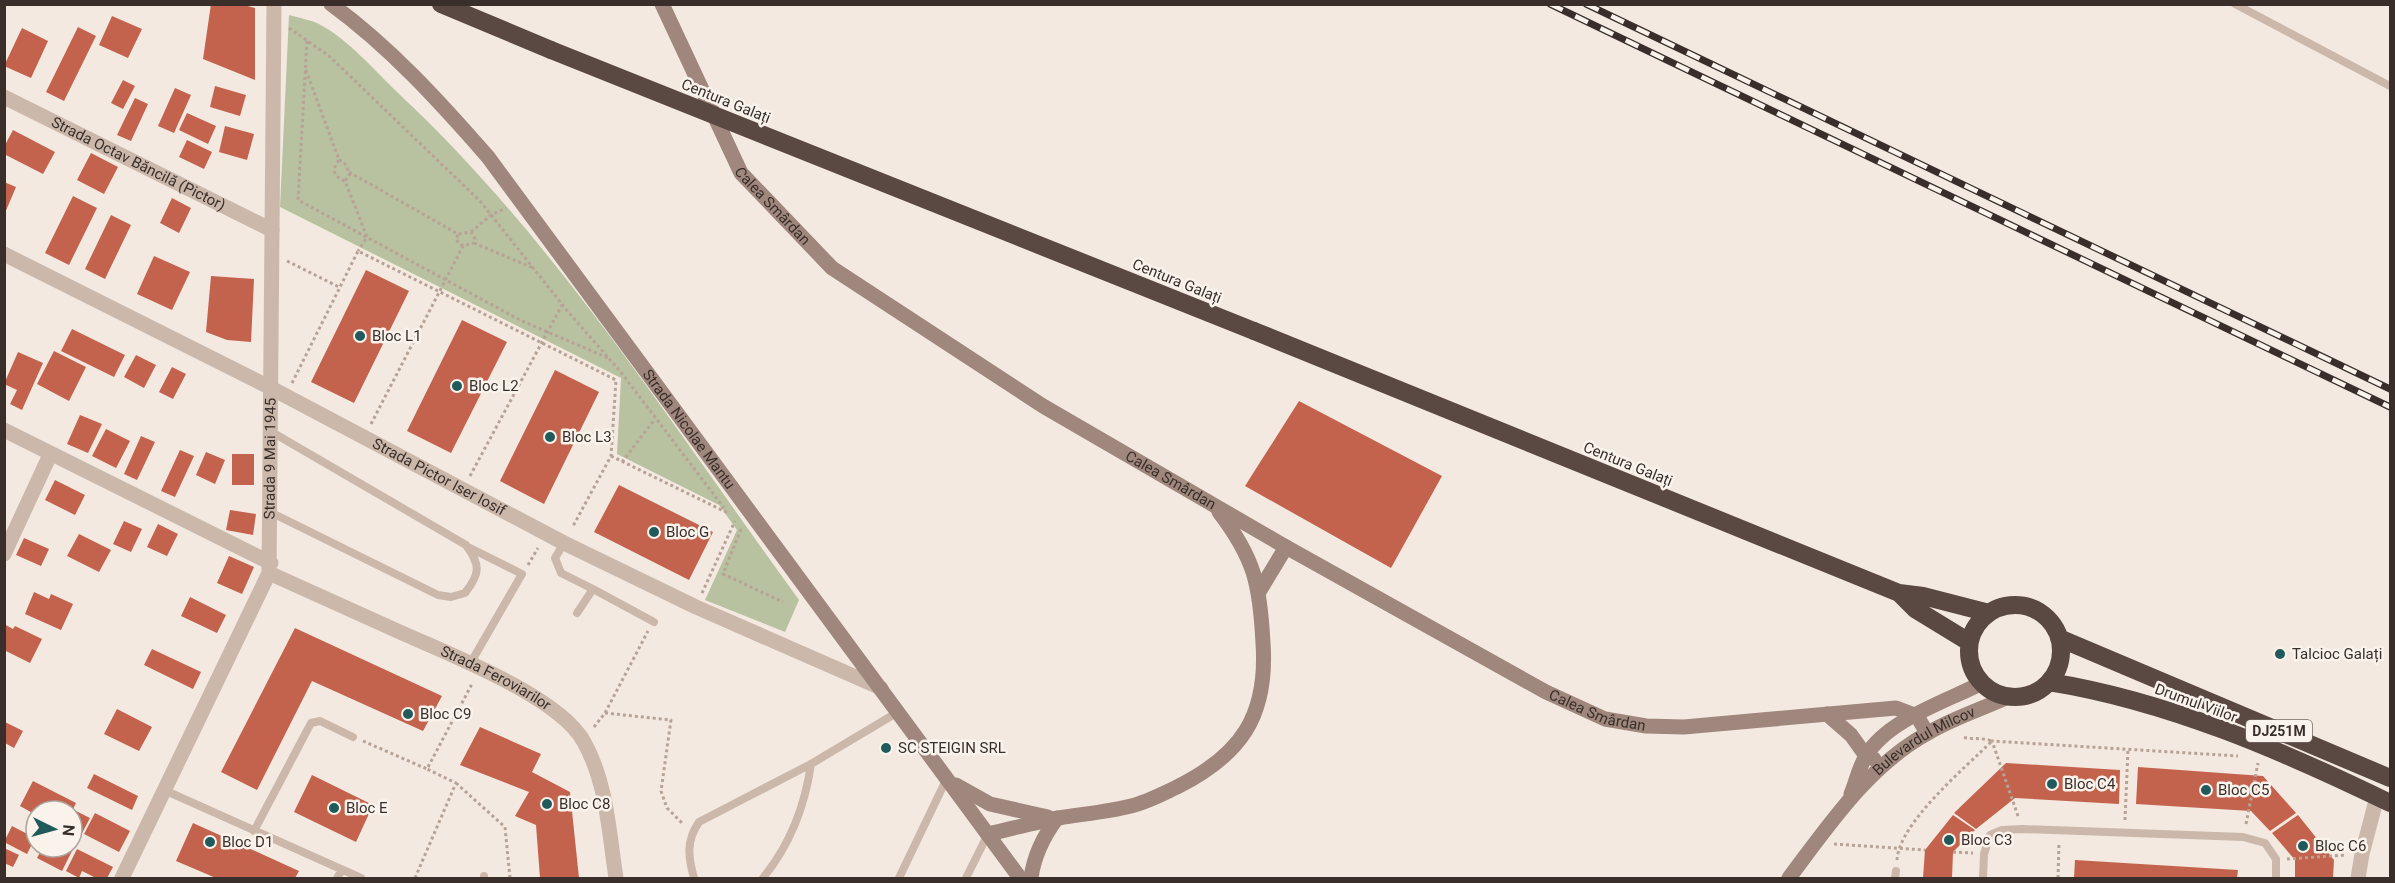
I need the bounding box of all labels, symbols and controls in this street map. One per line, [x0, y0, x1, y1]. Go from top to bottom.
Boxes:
street label: Centura Galați [679, 75, 773, 127]
street label: Strada Octav Băncilă (Pictor) [48, 113, 228, 214]
street label: Calea Smârdan [731, 164, 814, 249]
street label: Centura Galați [1130, 255, 1224, 307]
place label: Bloc L1 [372, 327, 422, 345]
marker: Bloc L1 [353, 329, 367, 343]
street label: Strada Nicolae Mantu [639, 366, 739, 493]
place label: Bloc L2 [469, 377, 519, 395]
marker: Bloc L2 [450, 379, 464, 393]
street label: Strada 9 Mai 1945 [260, 398, 280, 520]
place label: Bloc L3 [562, 428, 612, 446]
marker: Bloc L3 [543, 430, 557, 444]
street label: Strada Pictor Iser Iosif [369, 434, 510, 520]
street label: Centura Galați [1581, 438, 1675, 490]
street label: Calea Smârdan [1122, 447, 1219, 513]
place label: Bloc G [666, 523, 709, 541]
marker: Bloc G [647, 525, 661, 539]
street label: Strada Feroviarilor [438, 642, 554, 714]
place label: Talcioc Galați [2292, 645, 2382, 663]
marker: Talcioc Galați [2273, 647, 2287, 661]
street label: Drumul Viilor [2152, 680, 2240, 726]
street label: Calea Smârdan [1546, 686, 1647, 735]
street label: Bulevardul Milcov [1869, 703, 1978, 779]
place label: Bloc C9 [420, 705, 471, 723]
marker: Bloc C9 [401, 707, 415, 721]
road number: DJ251M [2246, 720, 2312, 742]
place label: SC STEIGIN SRL [898, 739, 1006, 757]
marker: SC STEIGIN SRL [879, 741, 893, 755]
place label: Bloc C4 [2064, 775, 2116, 793]
marker: Bloc C4 [2045, 777, 2059, 791]
place label: Bloc C5 [2218, 781, 2269, 799]
marker: Bloc C5 [2199, 783, 2213, 797]
place label: Bloc C8 [559, 795, 610, 813]
marker: Bloc C8 [540, 797, 554, 811]
north arrow [24, 799, 84, 859]
place label: Bloc E [346, 799, 388, 817]
marker: Bloc E [327, 801, 341, 815]
text: N [58, 824, 78, 837]
place label: Bloc C3 [1961, 831, 2012, 849]
place label: Bloc D1 [222, 833, 273, 851]
marker: Bloc C3 [1942, 833, 1956, 847]
marker: Bloc D1 [203, 835, 217, 849]
place label: Bloc C6 [2315, 837, 2366, 855]
marker: Bloc C6 [2296, 839, 2310, 853]

